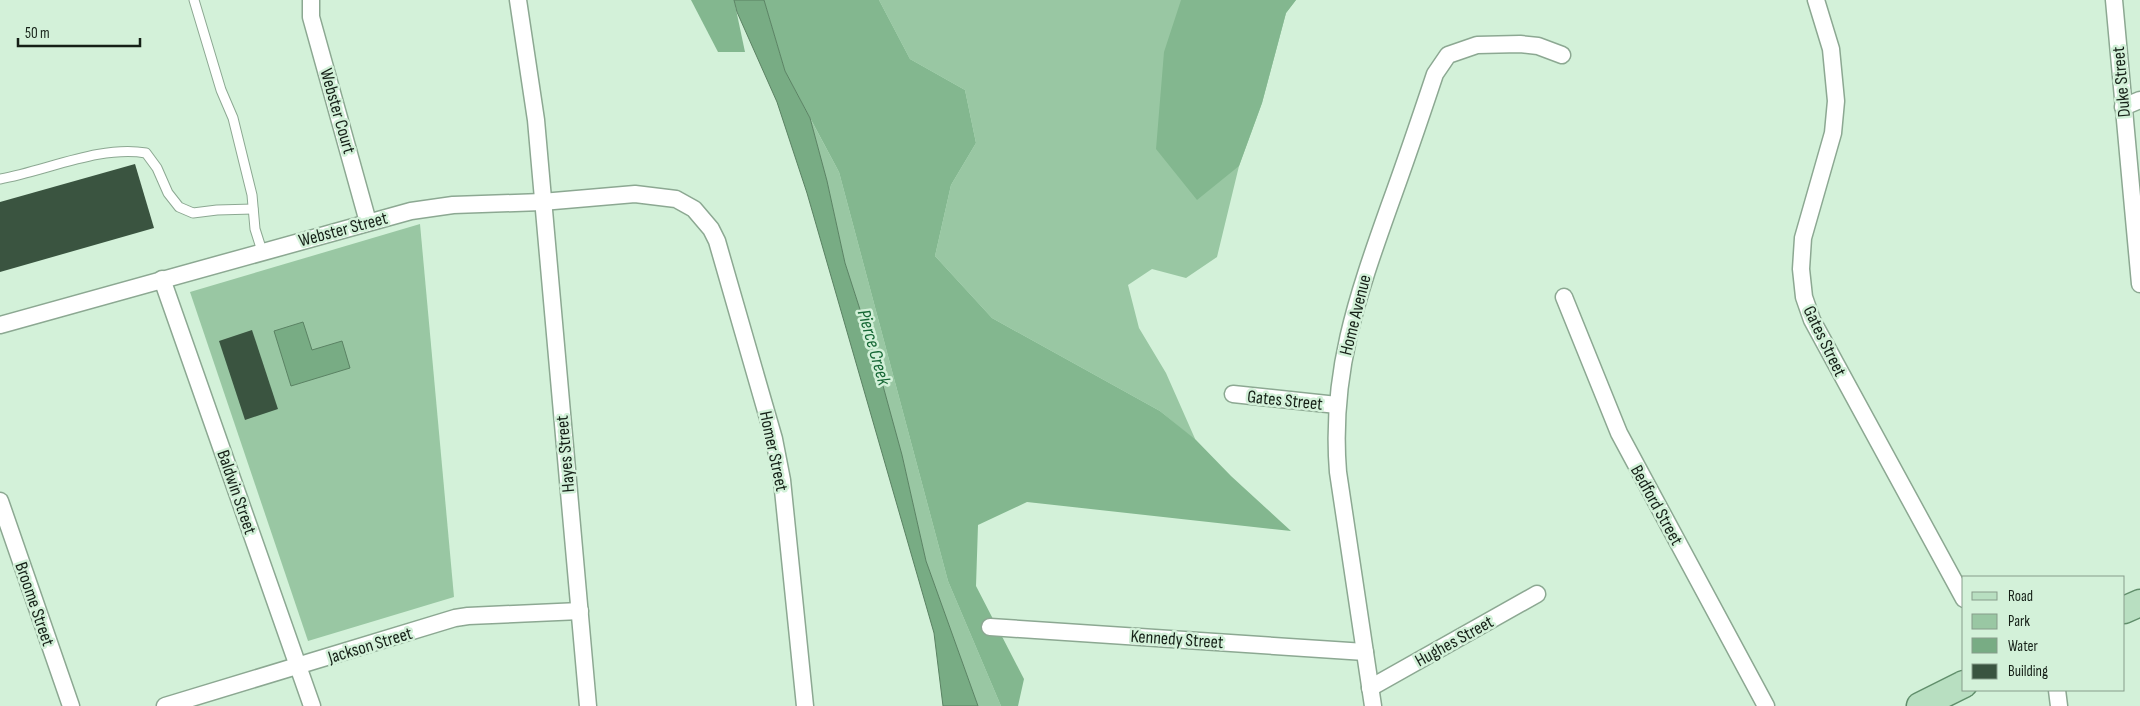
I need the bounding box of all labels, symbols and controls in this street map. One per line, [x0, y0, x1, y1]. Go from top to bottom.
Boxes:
scale bar [18, 15, 140, 47]
text: 50 m [25, 24, 50, 43]
street label: Duke Street [2108, 45, 2135, 118]
street label: Webster Court [315, 66, 360, 157]
street label: Webster Street [296, 207, 390, 251]
street label: Home Avenue [1335, 273, 1376, 358]
street label: Gates Street [1799, 303, 1851, 380]
water label: Pierce Creek [852, 307, 896, 389]
street label: Gates Street [1246, 386, 1324, 415]
street label: Homer Street [755, 409, 792, 494]
street label: Hayes Street [552, 414, 579, 493]
street label: Baldwin Street [212, 447, 261, 538]
street label: Bedford Street [1626, 462, 1687, 549]
street label: Broome Street [10, 559, 59, 649]
legend [1962, 576, 2125, 691]
text: Road [2008, 587, 2033, 606]
street label: Hughes Street [1412, 611, 1497, 671]
text: Park [2008, 612, 2030, 631]
street label: Jackson Street [325, 623, 415, 669]
street label: Kennedy Street [1130, 626, 1225, 653]
text: Water [2008, 637, 2039, 656]
text: Building [2008, 662, 2048, 681]

